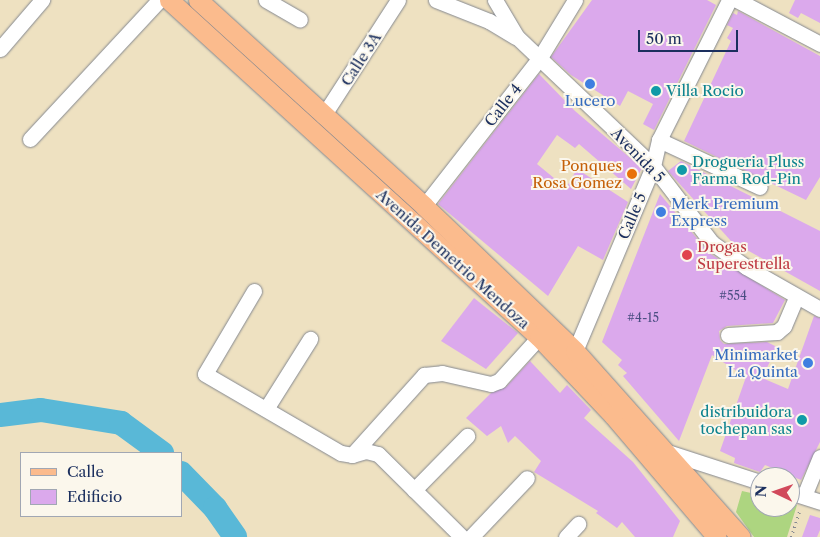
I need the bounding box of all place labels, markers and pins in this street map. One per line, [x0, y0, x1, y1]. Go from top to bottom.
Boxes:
marker: Lucero [584, 78, 596, 90]
place label: Villa Rocio [666, 82, 744, 100]
marker: Villa Rocio [650, 85, 662, 97]
place label: Lucero [565, 92, 615, 110]
place label: Drogueria Pluss Farma Rod-Pin [692, 152, 804, 187]
place label: Ponques Rosa Gomez [532, 156, 622, 191]
marker: Drogueria Pluss Farma Rod-Pin [676, 164, 688, 176]
marker: Ponques Rosa Gomez [626, 168, 638, 180]
place label: Merk Premium Express [671, 194, 779, 229]
marker: Merk Premium Express [655, 206, 667, 218]
place label: Drogas Superestrella [697, 237, 790, 272]
marker: Drogas Superestrella [681, 249, 693, 261]
place label: Minimarket La Quinta [714, 345, 798, 380]
marker: Minimarket La Quinta [802, 357, 814, 369]
place label: distribuidora tochepan sas [700, 402, 792, 437]
marker: distribuidora tochepan sas [796, 414, 808, 426]

